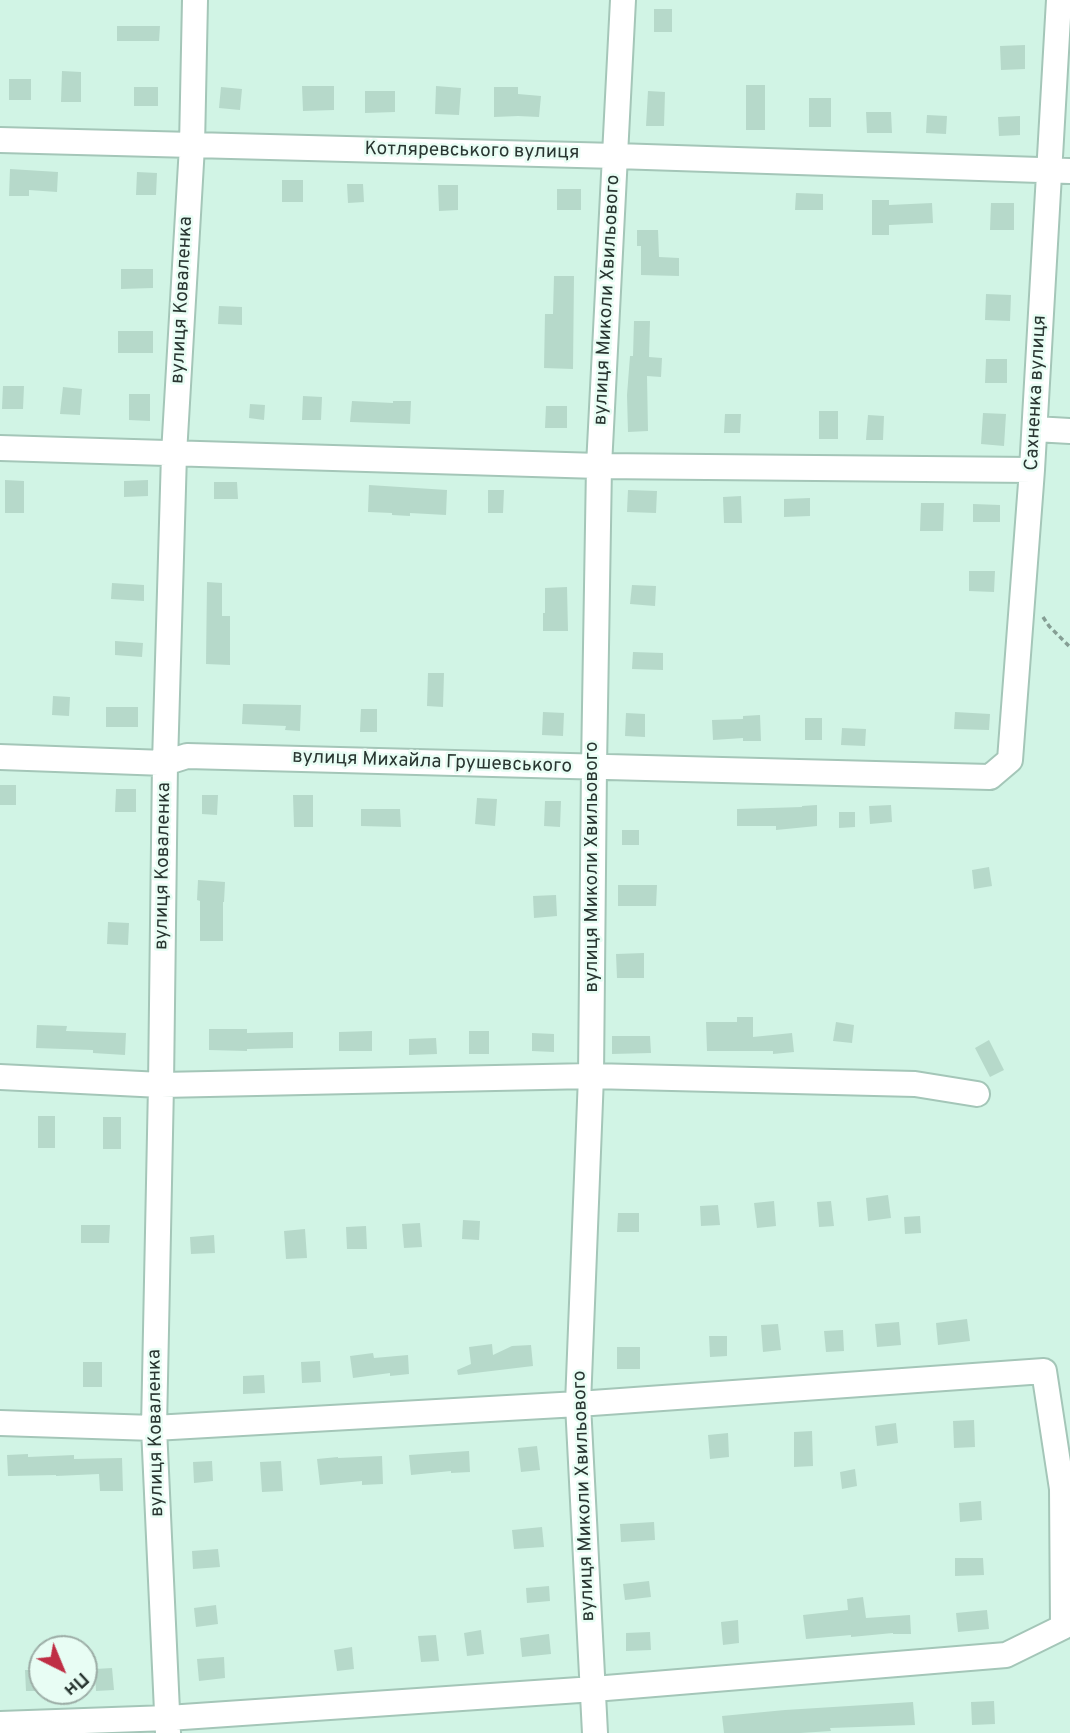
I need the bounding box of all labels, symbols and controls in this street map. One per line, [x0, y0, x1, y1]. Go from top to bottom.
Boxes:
street label: Котляревського вулиця [364, 139, 580, 165]
street label: вулиця Миколи Хвильового [590, 174, 626, 426]
street label: вулиця Коваленка [167, 216, 199, 384]
street label: Сахненка вулиця [1022, 314, 1052, 472]
street label: вулиця Миколи Хвильового [582, 741, 604, 993]
street label: вулиця Михайла Грушевського [292, 747, 572, 779]
street label: вулиця Коваленка [151, 782, 177, 950]
street label: вулиця Коваленка [144, 1349, 170, 1517]
street label: вулиця Миколи Хвильового [569, 1370, 601, 1622]
north arrow [28, 1635, 98, 1705]
text: Пн [58, 1666, 94, 1701]

